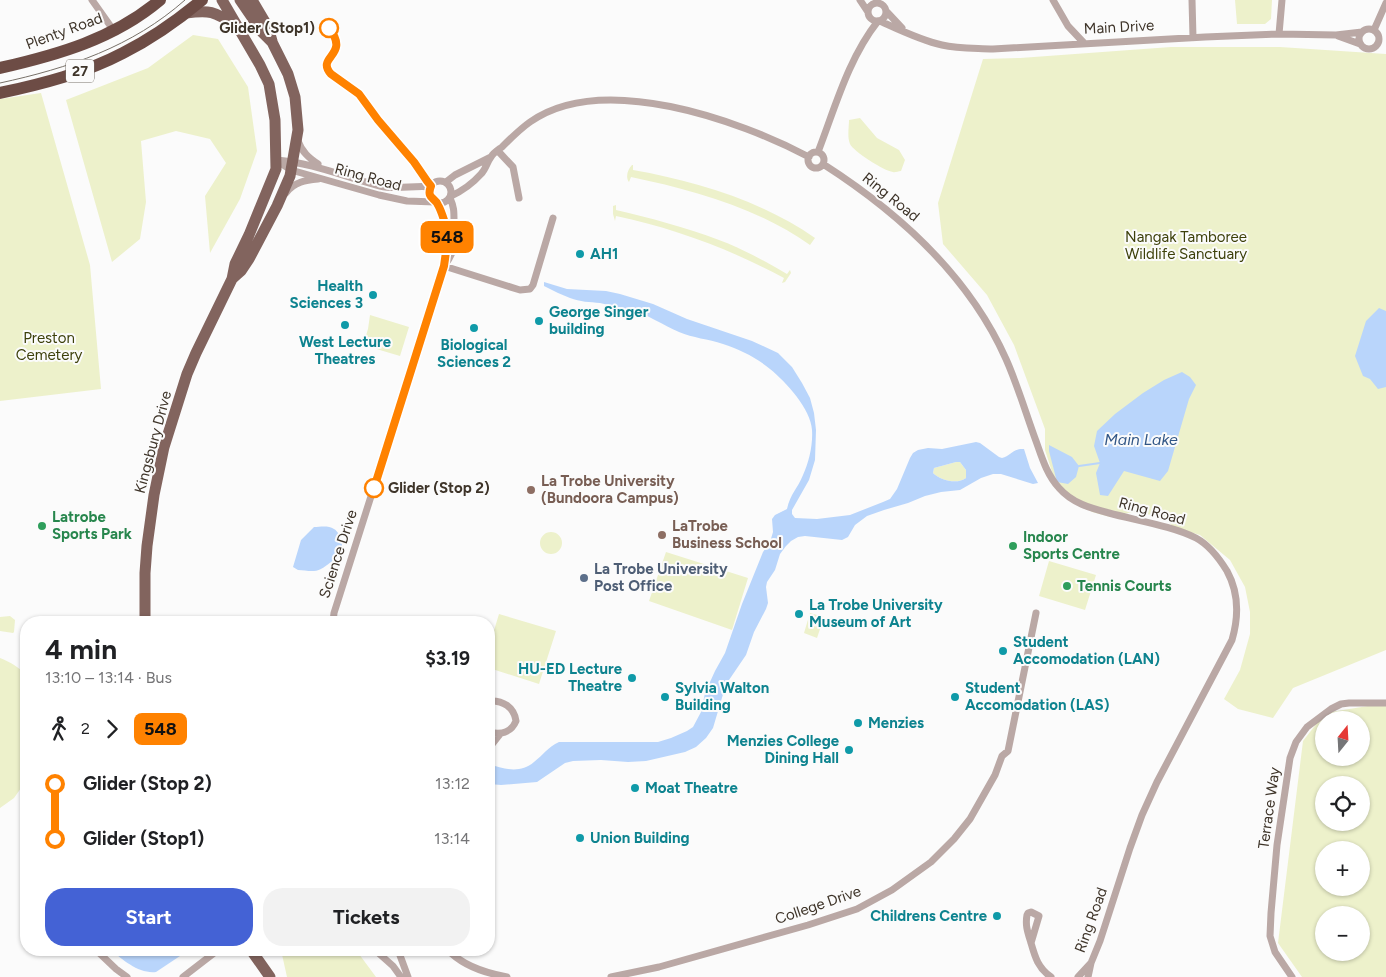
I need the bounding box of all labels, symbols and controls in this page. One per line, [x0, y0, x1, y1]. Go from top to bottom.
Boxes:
street label: Plenty Road [23, 9, 105, 53]
street label: Main Drive [1083, 16, 1155, 38]
marker: Glider (Stop1) [319, 18, 339, 38]
place label: Glider (Stop1) [219, 19, 315, 37]
road number: 27 [66, 59, 94, 82]
street label: Ring Road [333, 159, 403, 195]
street label: Ring Road [859, 169, 923, 225]
line badge: 548 [418, 221, 476, 253]
text: 548 [431, 226, 463, 248]
park label: Nangak Tamboree Wildlife Sanctuary [1125, 228, 1247, 263]
place label: AH1 [590, 245, 618, 263]
marker: AH1 [574, 248, 586, 260]
place label: Health Sciences 3 [290, 277, 363, 312]
marker: Health Sciences 3 [367, 289, 379, 301]
place label: George Singer building [549, 303, 649, 338]
marker: George Singer building [533, 315, 545, 327]
marker: West Lecture Theatres [339, 319, 351, 331]
marker: Biological Sciences 2 [468, 322, 480, 334]
park label: Preston Cemetery [16, 329, 82, 364]
place label: West Lecture Theatres [299, 333, 392, 368]
place label: Biological Sciences 2 [437, 336, 511, 371]
street label: Kingsbury Drive [131, 389, 175, 495]
water label: Main Lake [1104, 430, 1178, 449]
place label: La Trobe University (Bundoora Campus) [541, 472, 679, 507]
marker: Glider (Stop 2) [364, 478, 384, 498]
place label: Glider (Stop 2) [388, 479, 490, 497]
marker: La Trobe University (Bundoora Campus) [525, 484, 537, 496]
street label: Ring Road [1117, 493, 1187, 529]
street label: Science Drive [315, 507, 361, 601]
place label: Latrobe Sports Park [52, 508, 132, 543]
place label: LaTrobe Business School [672, 517, 782, 552]
marker: Latrobe Sports Park [36, 520, 48, 532]
place label: Indoor Sports Centre [1023, 528, 1121, 563]
marker: LaTrobe Business School [656, 529, 668, 541]
marker: Indoor Sports Centre [1007, 540, 1019, 552]
place label: La Trobe University Post Office [594, 560, 728, 595]
marker: La Trobe University Post Office [578, 572, 590, 584]
place label: Tennis Courts [1077, 577, 1171, 595]
marker: Tennis Courts [1061, 580, 1073, 592]
place label: La Trobe University Museum of Art [809, 596, 943, 631]
marker: La Trobe University Museum of Art [793, 608, 805, 620]
text: 4 min [45, 632, 117, 666]
place label: Student Accomodation (LAN) [1013, 633, 1160, 668]
marker: Student Accomodation (LAN) [997, 645, 1009, 657]
text: $3.19 [425, 647, 470, 670]
place label: HU-ED Lecture Theatre [518, 660, 623, 695]
text: 13:10 – 13:14 · Bus [45, 668, 172, 687]
marker: HU-ED Lecture Theatre [626, 672, 638, 684]
place label: Sylvia Walton Building [675, 679, 769, 714]
place label: Student Accomodation (LAS) [965, 679, 1110, 714]
marker: Sylvia Walton Building [659, 691, 671, 703]
marker: Student Accomodation (LAS) [949, 691, 961, 703]
north arrow [1315, 711, 1370, 766]
map controls [1315, 711, 1370, 961]
place label: Menzies [868, 714, 924, 732]
icon: walk [45, 715, 73, 743]
icon: forward [98, 715, 126, 743]
marker: Menzies [852, 717, 864, 729]
text: 548 [144, 718, 177, 740]
text: 2 [81, 719, 90, 738]
place label: Menzies College Dining Hall [727, 732, 840, 767]
marker: Menzies College Dining Hall [843, 744, 855, 756]
street label: Terrace Way [1254, 766, 1284, 850]
text: Glider (Stop 2) [83, 772, 212, 795]
text: 13:12 [435, 774, 470, 793]
button: locate [1315, 776, 1370, 831]
place label: Moat Theatre [645, 779, 738, 797]
marker: Moat Theatre [629, 782, 641, 794]
text: Glider (Stop1) [83, 827, 204, 850]
text: 13:14 [434, 829, 470, 848]
place label: Union Building [590, 829, 690, 847]
marker: Union Building [574, 832, 586, 844]
button: + [1315, 841, 1370, 896]
street label: College Drive [773, 882, 863, 928]
street label: Ring Road [1071, 885, 1111, 955]
button: Start [45, 888, 253, 946]
button: Tickets [263, 888, 470, 946]
button: − [1315, 906, 1370, 961]
place label: Childrens Centre [870, 907, 988, 925]
marker: Childrens Centre [991, 910, 1003, 922]

